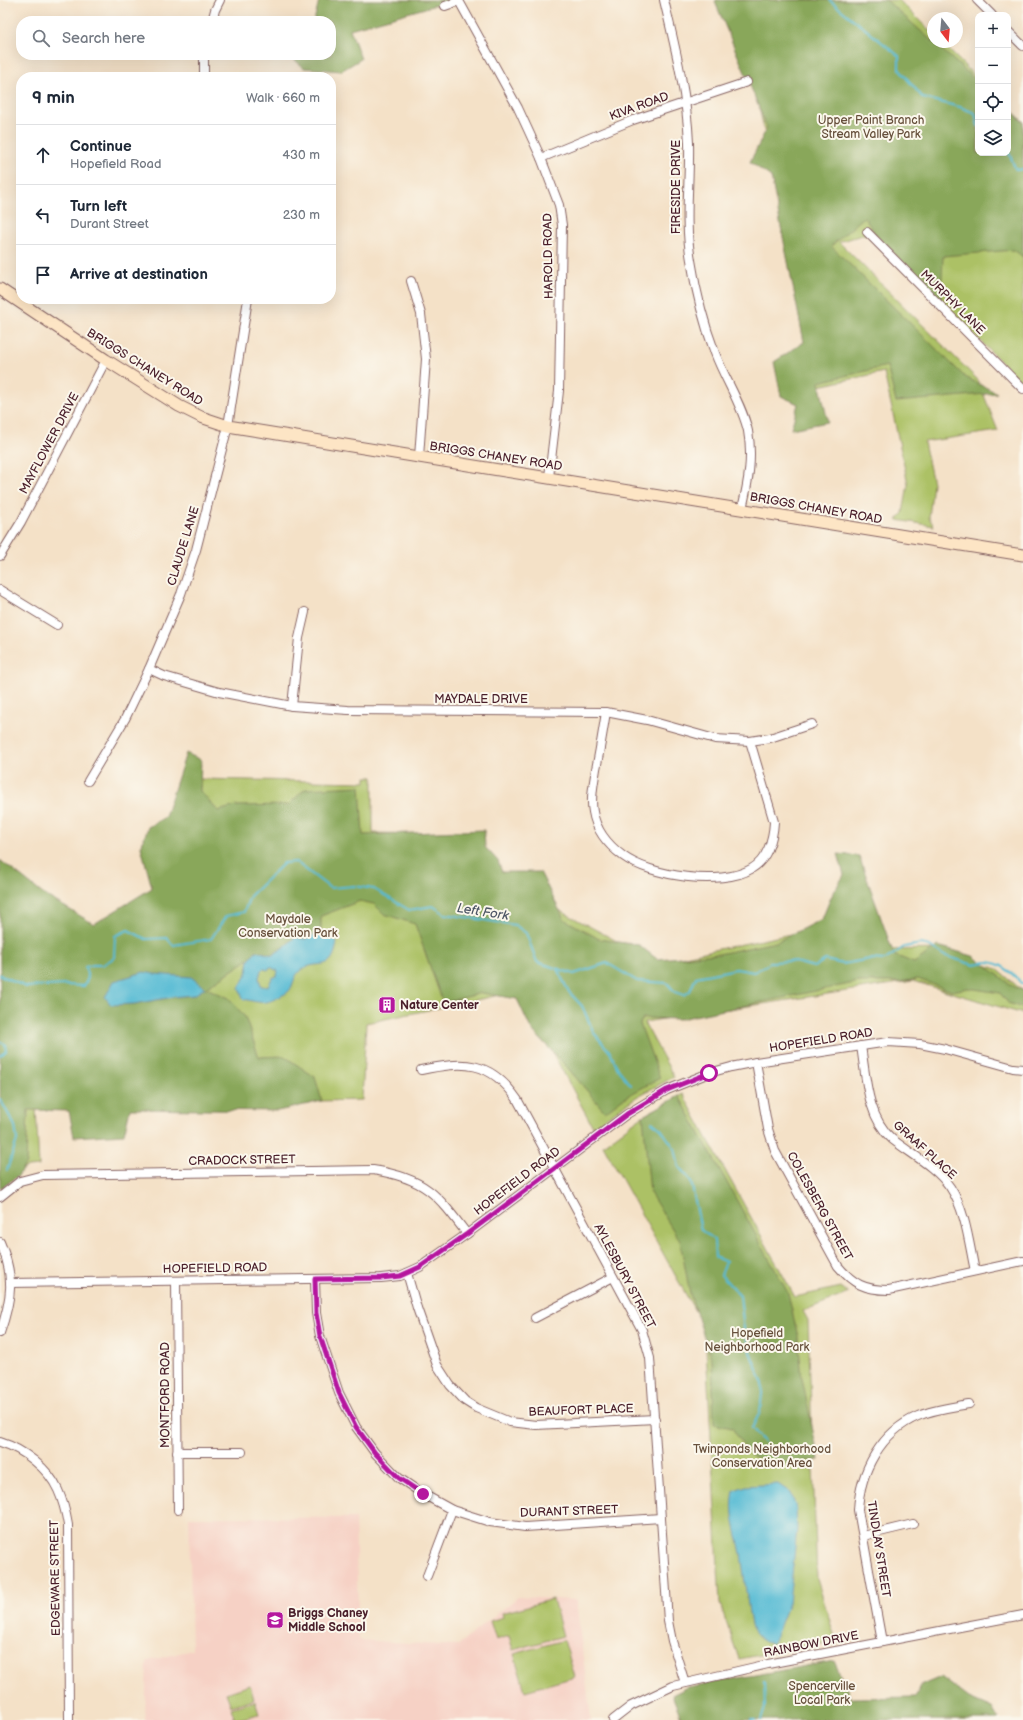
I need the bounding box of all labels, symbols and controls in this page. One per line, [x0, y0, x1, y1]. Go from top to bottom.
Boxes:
north arrow [927, 12, 963, 48]
map controls [975, 12, 1011, 156]
button: + [975, 12, 1011, 48]
search box [16, 16, 336, 60]
icon: search [30, 27, 52, 49]
text: Search here [62, 29, 145, 48]
button: − [975, 48, 1011, 84]
button: locate [975, 84, 1011, 120]
text: 9 min [32, 88, 75, 108]
street label: KIVA ROAD [608, 89, 671, 124]
text: Walk · 660 m [246, 90, 320, 106]
park label: Upper Paint Branch Stream Valley Park [818, 113, 925, 142]
button: layers [975, 120, 1011, 156]
text: Continue [70, 137, 132, 156]
street label: FIRESIDE DRIVE [669, 140, 684, 234]
icon: ahead [32, 144, 54, 166]
text: 430 m [282, 147, 320, 163]
text: Hopefield Road [70, 156, 161, 172]
text: Turn left [70, 197, 127, 216]
icon: left [32, 204, 54, 226]
text: 230 m [283, 207, 320, 223]
street label: HAROLD ROAD [540, 213, 557, 299]
text: Durant Street [70, 216, 149, 232]
icon: arrive [32, 264, 54, 286]
text: Arrive at destination [70, 265, 208, 284]
street label: MURPHY LANE [917, 267, 988, 338]
street label: BRIGGS CHANEY ROAD [84, 326, 206, 409]
street label: MAYFLOWER DRIVE [16, 390, 83, 497]
street label: BRIGGS CHANEY ROAD [428, 439, 564, 474]
street label: BRIGGS CHANEY ROAD [749, 489, 884, 528]
street label: CLAUDE LANE [164, 505, 203, 588]
street label: MAYDALE DRIVE [434, 692, 528, 707]
water label: Left Fork [456, 900, 510, 924]
park label: Maydale Conservation Park [238, 912, 338, 941]
building icon: Nature Center [377, 995, 397, 1015]
place label: Nature Center [400, 998, 479, 1013]
street label: HOPEFIELD ROAD [768, 1025, 874, 1056]
route start [700, 1064, 718, 1082]
street label: GRAAF PLACE [890, 1118, 960, 1183]
street label: HOPEFIELD ROAD [471, 1144, 564, 1219]
street label: COLESBERG STREET [783, 1149, 856, 1264]
street label: CRADOCK STREET [188, 1152, 296, 1169]
street label: AYLESBURY STREET [591, 1221, 659, 1332]
street label: HOPEFIELD ROAD [163, 1260, 268, 1277]
park label: Hopefield Neighborhood Park [705, 1326, 810, 1355]
street label: MONTFORD ROAD [158, 1342, 173, 1448]
street label: BEAUFORT PLACE [528, 1401, 634, 1420]
park label: Twinponds Neighborhood Conservation Area [693, 1442, 831, 1471]
route end [414, 1485, 432, 1503]
street label: TINDLAY STREET [863, 1500, 894, 1599]
street label: DURANT STREET [520, 1502, 619, 1521]
street label: EDGEWARE STREET [47, 1519, 64, 1636]
place label: Briggs Chaney Middle School [288, 1606, 368, 1635]
school or university icon: Briggs Chaney Middle School [265, 1610, 285, 1630]
street label: RAINBOW DRIVE [762, 1628, 860, 1661]
park label: Spencerville Local Park [789, 1679, 855, 1708]

